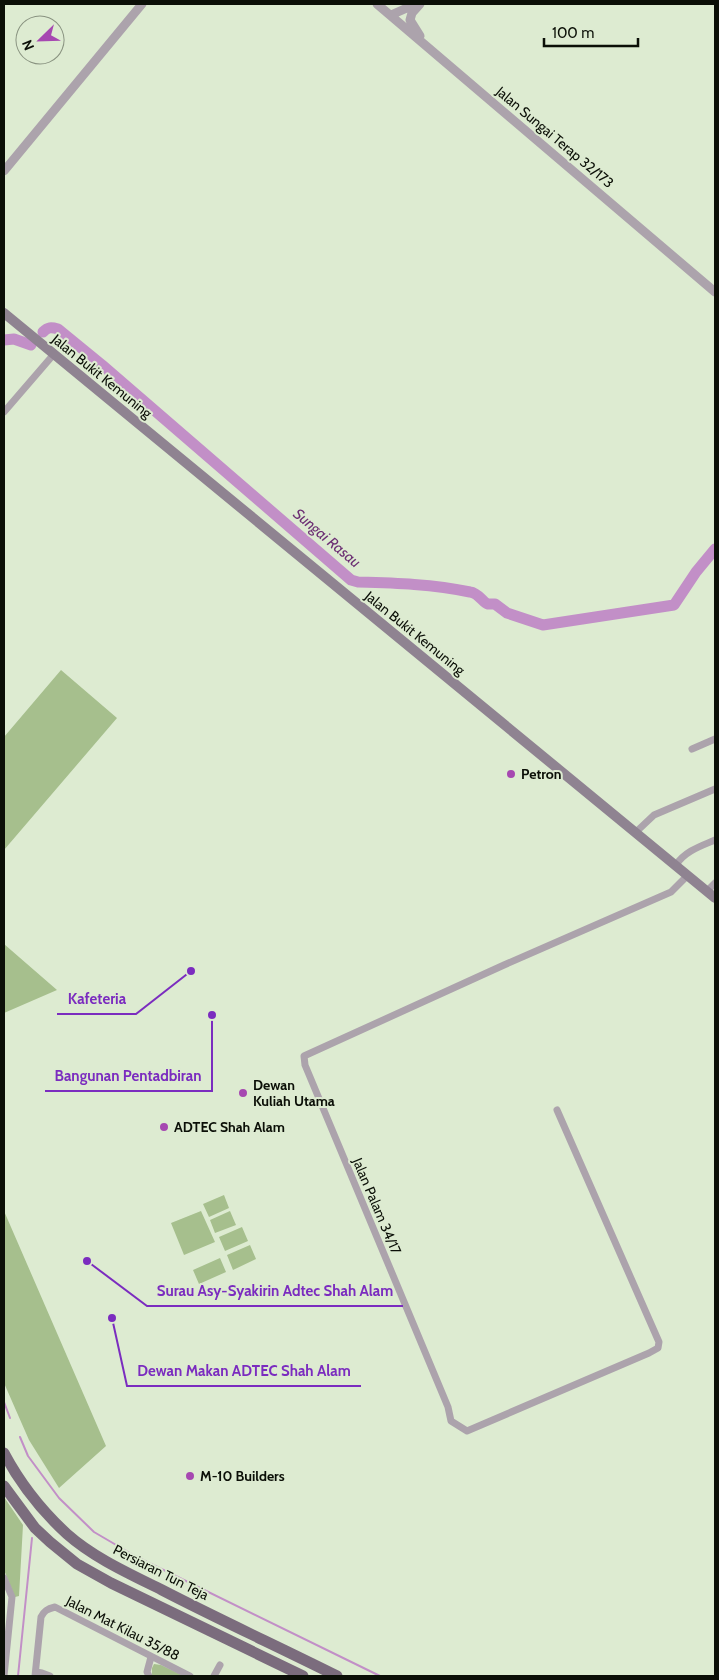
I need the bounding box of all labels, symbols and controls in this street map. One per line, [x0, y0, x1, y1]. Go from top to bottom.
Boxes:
north arrow [15, 15, 65, 65]
scale bar [544, 15, 638, 47]
text: 100 m [552, 24, 594, 42]
text: N [18, 37, 38, 53]
street label: Jalan Sungai Terap 32/173 [492, 82, 618, 192]
street label: Jalan Bukit Kemuning [47, 329, 157, 423]
water label: Sungai Rasau [290, 505, 364, 571]
street label: Jalan Bukit Kemuning [360, 586, 470, 680]
place label: Petron [521, 765, 561, 783]
marker: Petron [505, 768, 517, 780]
callout: Kafeteria [57, 984, 136, 1014]
text: Kafeteria [68, 990, 127, 1008]
callout: Bangunan Pentadbiran [45, 1061, 212, 1091]
text: Bangunan Pentadbiran [55, 1067, 201, 1085]
place label: Dewan Kuliah Utama [253, 1076, 335, 1110]
marker: Dewan Kuliah Utama [237, 1087, 249, 1099]
place label: ADTEC Shah Alam [174, 1118, 285, 1136]
marker: ADTEC Shah Alam [158, 1121, 170, 1133]
street label: Jalan Palam 34/17 [348, 1154, 405, 1257]
callout: Surau Asy-Syakirin Adtec Shah Alam [147, 1276, 403, 1306]
text: Surau Asy-Syakirin Adtec Shah Alam [157, 1282, 393, 1300]
callout: Dewan Makan ADTEC Shah Alam [127, 1356, 361, 1386]
text: Dewan Makan ADTEC Shah Alam [137, 1362, 351, 1380]
place label: M-10 Builders [200, 1467, 285, 1485]
marker: M-10 Builders [184, 1470, 196, 1482]
street label: Persiaran Tun Teja [110, 1540, 212, 1604]
street label: Jalan Mat Kilau 35/88 [62, 1591, 183, 1664]

